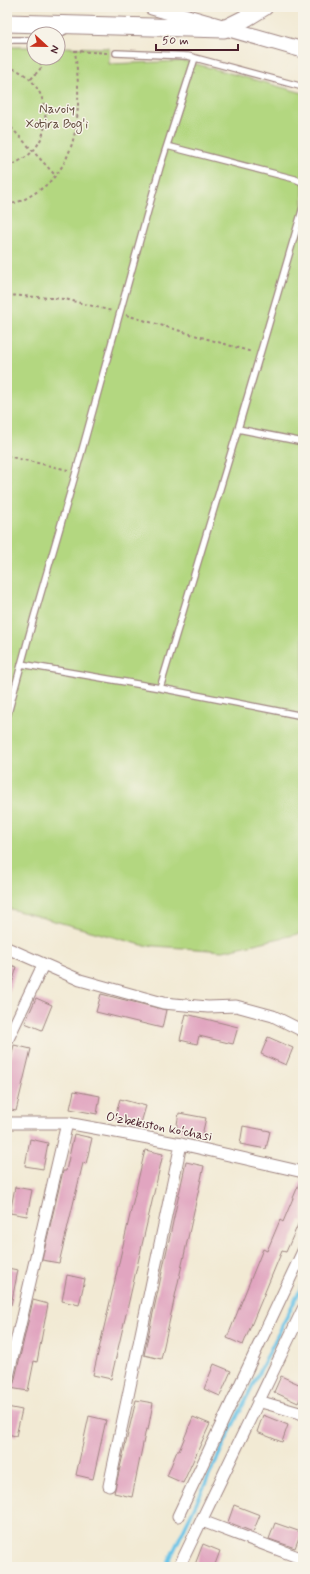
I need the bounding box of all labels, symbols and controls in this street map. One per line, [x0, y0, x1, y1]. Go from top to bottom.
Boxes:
north arrow [26, 26, 66, 66]
scale bar [156, 26, 238, 52]
text: 50 m [162, 33, 189, 49]
text: N [46, 43, 62, 55]
park label: Navoiy Xotira Bog'i [26, 101, 88, 134]
street label: O‘zbekiston ko‘chasi [104, 1108, 214, 1146]

